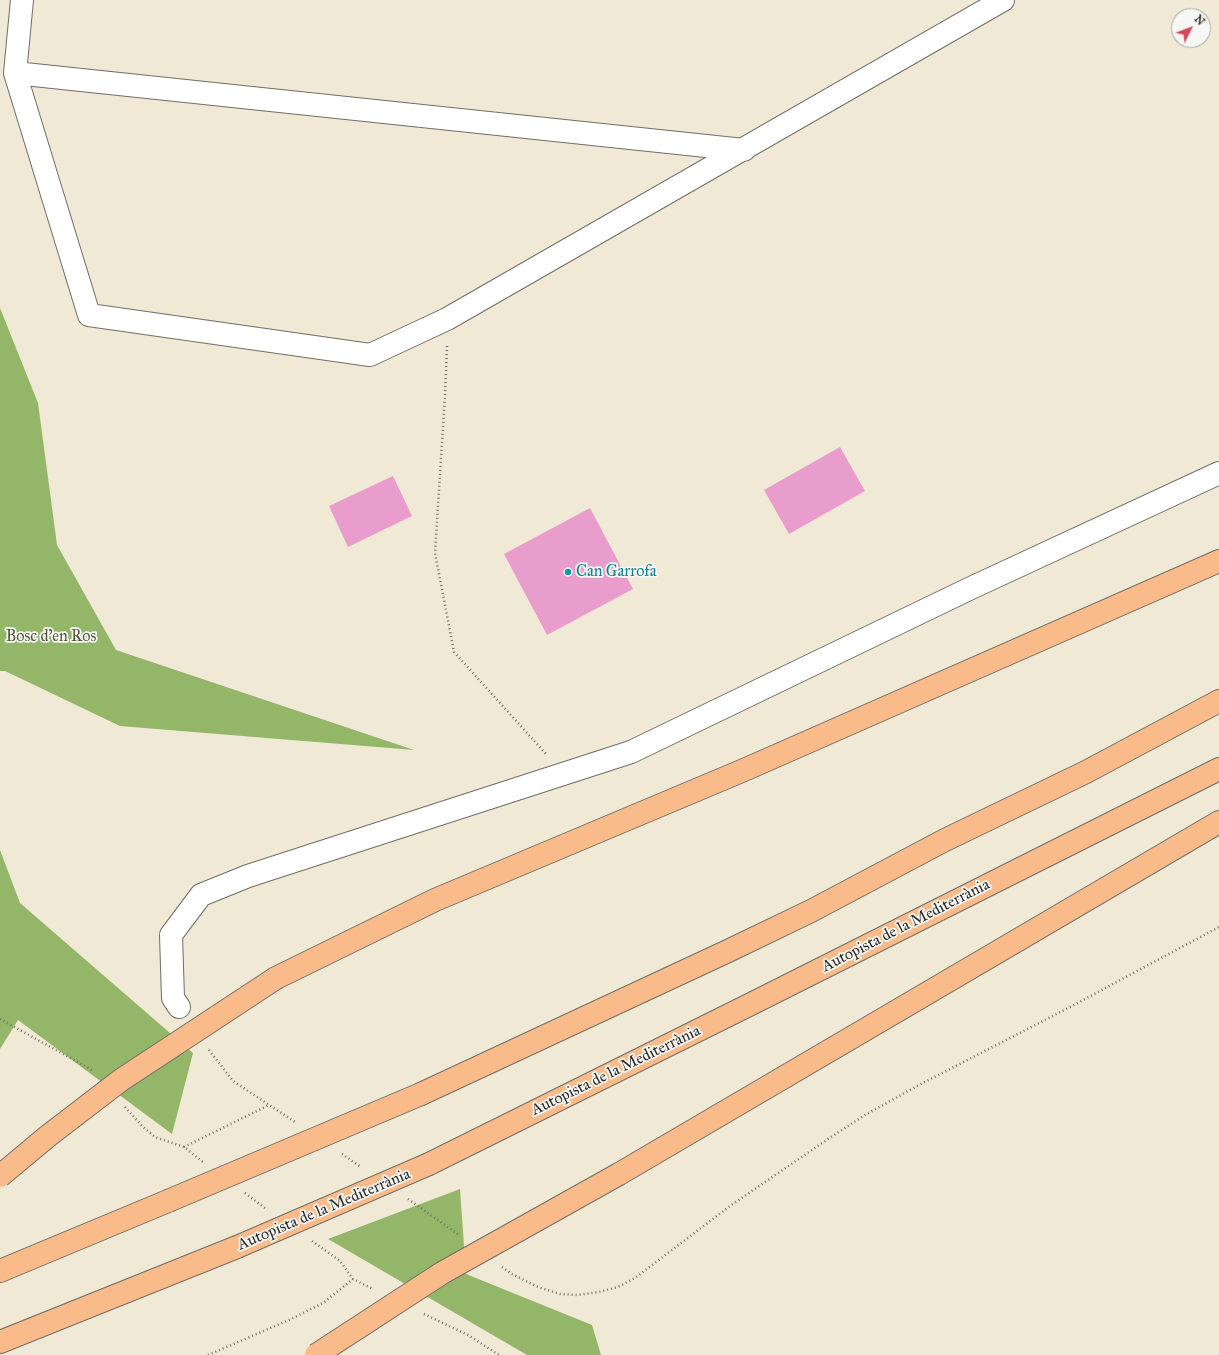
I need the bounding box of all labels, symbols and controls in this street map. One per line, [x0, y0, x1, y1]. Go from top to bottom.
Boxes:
north arrow [1171, 8, 1211, 48]
text: N [1192, 12, 1208, 28]
place label: Can Garrofa [576, 562, 656, 582]
marker: Can Garrofa [563, 567, 573, 577]
park label: Bosc d'en Ros [6, 627, 96, 647]
street label: Autopista de la Mediterrània [819, 875, 993, 977]
street label: Autopista de la Mediterrània [528, 1022, 704, 1120]
street label: Autopista de la Mediterrània [235, 1165, 413, 1255]

